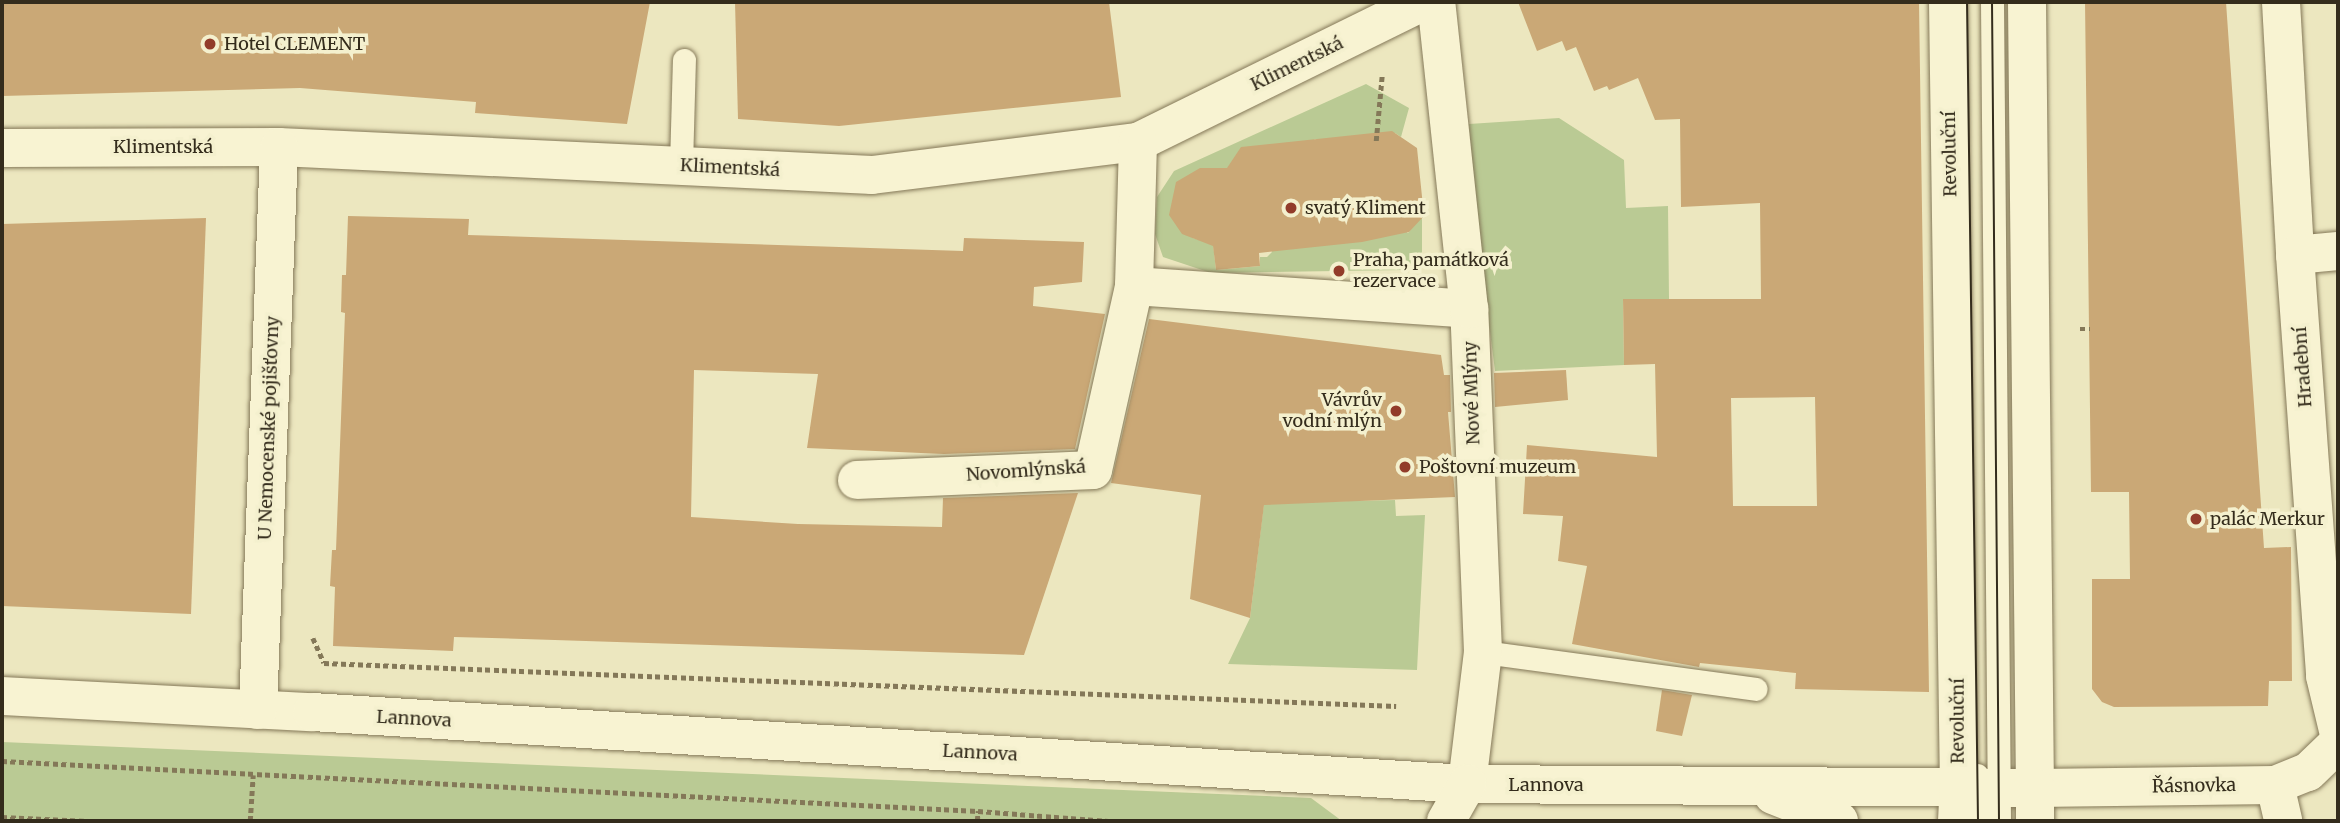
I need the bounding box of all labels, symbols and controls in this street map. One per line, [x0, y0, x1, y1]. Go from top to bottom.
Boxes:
street label: Klimentská [1247, 32, 1347, 96]
place label: Hotel CLEMENT [224, 33, 365, 55]
marker: Hotel CLEMENT [202, 36, 218, 52]
street label: Revoluční [1938, 111, 1962, 197]
street label: Klimentská [113, 136, 213, 158]
street label: Klimentská [679, 155, 781, 181]
place label: svatý Kliment [1305, 197, 1426, 219]
marker: svatý Kliment [1283, 200, 1299, 216]
place label: Praha, památková rezervace [1353, 250, 1509, 292]
marker: Praha, památková rezervace [1331, 263, 1347, 279]
street label: U Nemocenské pojišťovny [254, 316, 284, 540]
street label: Hradební [2289, 326, 2317, 408]
street label: Nové Mlýny [1459, 341, 1485, 445]
place label: Vávrův vodní mlýn [1282, 390, 1382, 432]
marker: Vávrův vodní mlýn [1388, 403, 1404, 419]
street label: Novomlýnská [965, 456, 1087, 486]
place label: Poštovní muzeum [1419, 456, 1576, 478]
marker: Poštovní muzeum [1397, 459, 1413, 475]
place label: palác Merkur [2210, 508, 2325, 530]
marker: palác Merkur [2188, 511, 2204, 527]
street label: Revoluční [1947, 678, 1969, 764]
street label: Lannova [376, 706, 452, 732]
street label: Lannova [942, 740, 1018, 766]
street label: Lannova [1508, 774, 1584, 796]
street label: Řásnovka [2152, 774, 2236, 798]

